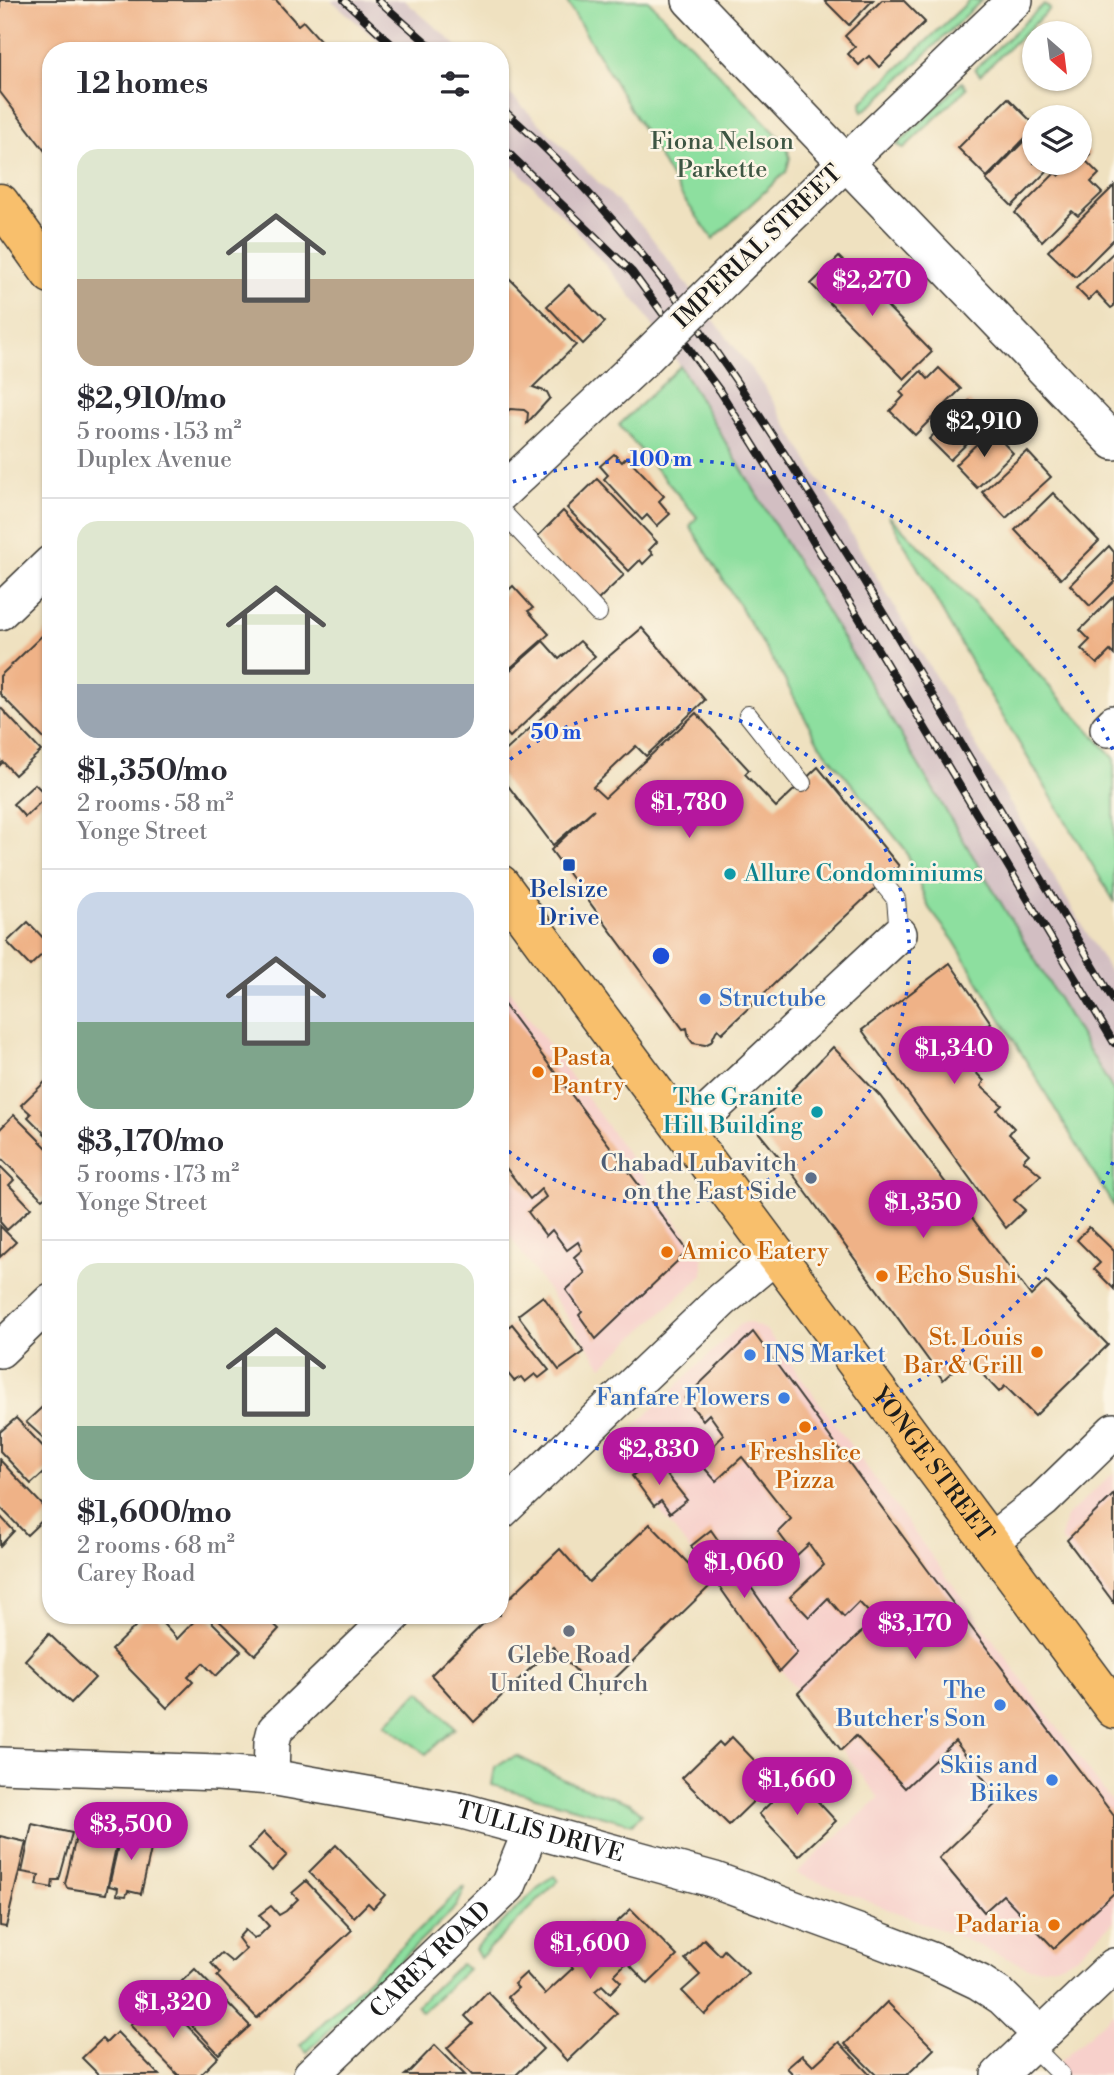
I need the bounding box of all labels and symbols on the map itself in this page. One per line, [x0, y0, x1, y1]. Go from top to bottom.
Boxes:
north arrow [1022, 21, 1092, 91]
park label: Fiona Nelson Parkette [650, 127, 794, 185]
street label: IMPERIAL STREET [667, 159, 849, 335]
pin: $2,270 [815, 258, 929, 318]
pin: $2,910 [927, 400, 1041, 459]
text: 100 m [630, 447, 692, 473]
text: 50 m [531, 720, 581, 746]
pin: $1,780 [632, 780, 746, 840]
marker: Belsize Drive [561, 857, 577, 873]
place label: Allure Condominiums [743, 859, 983, 889]
marker: Allure Condominiums [722, 866, 738, 882]
place label: Belsize Drive [529, 875, 608, 933]
centre of rings [649, 944, 673, 968]
place label: Structube [719, 984, 826, 1014]
marker: Structube [697, 991, 713, 1007]
pin: $1,340 [897, 1026, 1011, 1086]
place label: Pasta Pantry [552, 1043, 625, 1101]
marker: Pasta Pantry [530, 1064, 546, 1080]
place label: The Granite Hill Building [663, 1083, 804, 1141]
marker: The Granite Hill Building [809, 1104, 825, 1120]
place label: Chabad Lubavitch on the East Side [600, 1149, 797, 1207]
marker: Chabad Lubavitch on the East Side [803, 1170, 819, 1186]
pin: $1,350 [866, 1180, 980, 1240]
place label: Amico Eatery [680, 1237, 829, 1267]
marker: Amico Eatery [659, 1244, 675, 1260]
place label: Echo Sushi [896, 1261, 1018, 1291]
marker: Echo Sushi [874, 1268, 890, 1284]
place label: St. Louis Bar & Grill [903, 1323, 1023, 1381]
place label: INS Market [764, 1340, 887, 1370]
marker: St. Louis Bar & Grill [1029, 1344, 1045, 1360]
marker: INS Market [742, 1347, 758, 1363]
street label: YONGE STREET [863, 1380, 1000, 1549]
place label: Fanfare Flowers [596, 1383, 770, 1413]
marker: Fanfare Flowers [776, 1390, 792, 1406]
marker: Freshslice Pizza [797, 1419, 813, 1435]
pin: $2,830 [602, 1428, 716, 1487]
place label: Freshslice Pizza [749, 1438, 861, 1496]
pin: $1,060 [687, 1540, 801, 1600]
pin: $3,170 [858, 1602, 972, 1661]
marker: Glebe Road United Church [561, 1623, 577, 1639]
place label: Glebe Road United Church [490, 1641, 648, 1699]
place label: The Butcher's Son [835, 1676, 986, 1734]
marker: The Butcher's Son [992, 1697, 1008, 1713]
place label: Skiis and Biikes [940, 1751, 1038, 1809]
pin: $1,660 [740, 1758, 854, 1817]
marker: Skiis and Biikes [1044, 1772, 1060, 1788]
street label: TULLIS DRIVE [453, 1795, 627, 1869]
pin: $3,500 [74, 1802, 188, 1862]
street label: CAREY ROAD [364, 1895, 498, 2025]
place label: Padaria [956, 1910, 1041, 1940]
marker: Padaria [1046, 1917, 1062, 1933]
pin: $1,600 [533, 1922, 647, 1981]
pin: $1,320 [116, 1980, 230, 2040]

